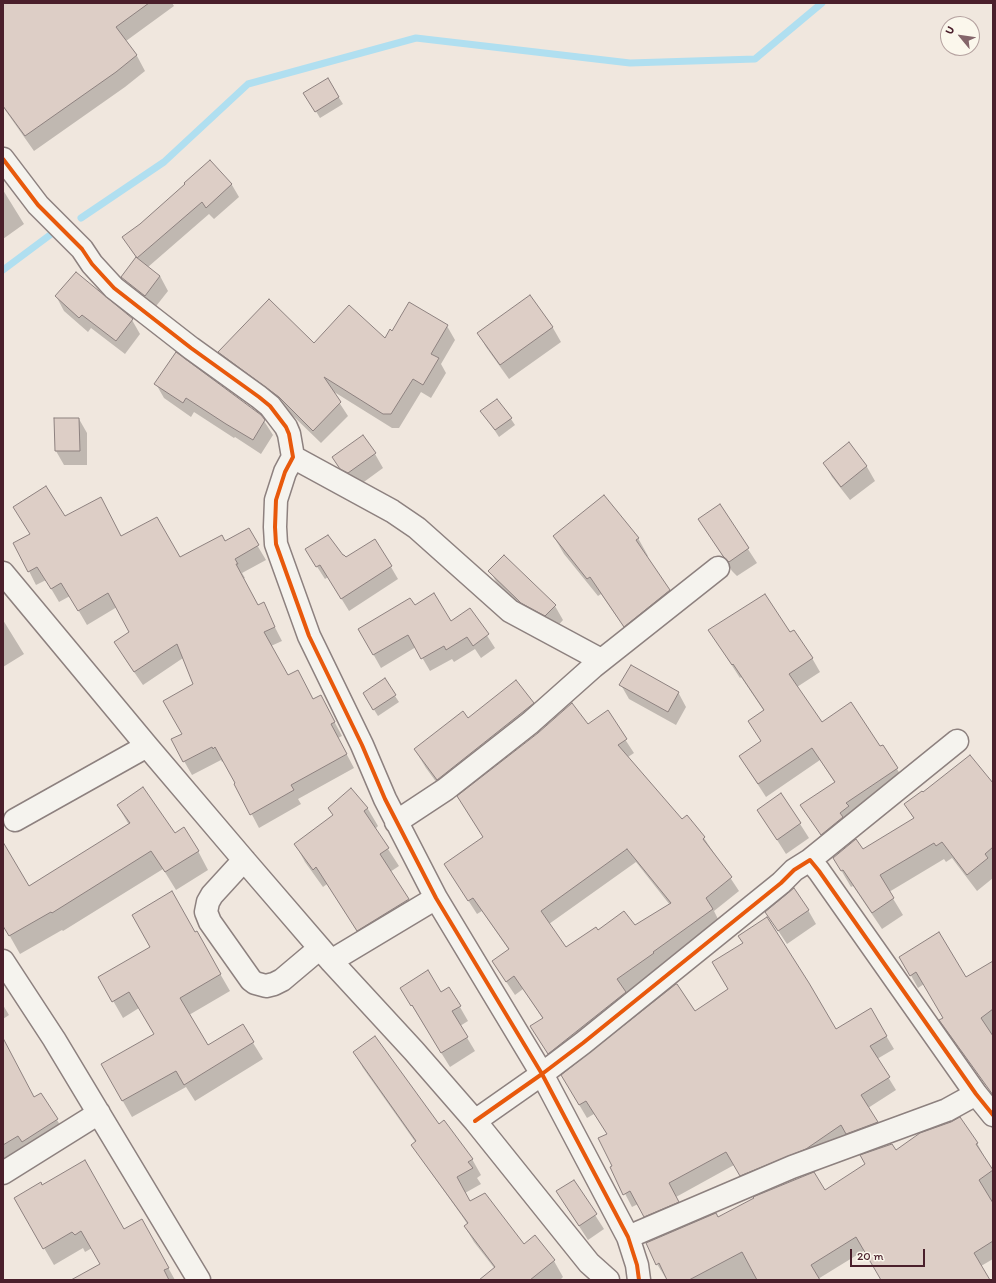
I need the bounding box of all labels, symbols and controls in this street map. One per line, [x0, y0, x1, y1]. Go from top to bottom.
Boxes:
north arrow [940, 16, 980, 56]
text: U [942, 24, 957, 37]
scale bar [852, 1241, 927, 1267]
text: 20 m [857, 1249, 884, 1263]

